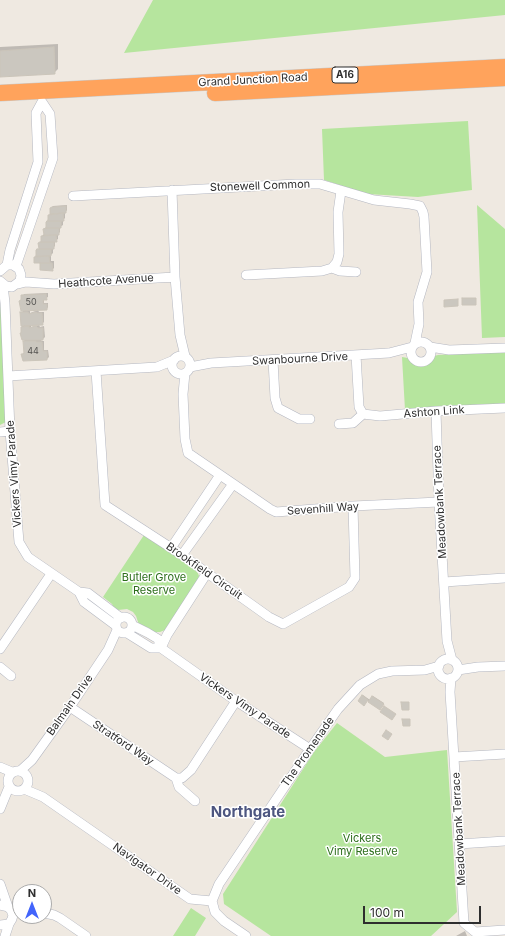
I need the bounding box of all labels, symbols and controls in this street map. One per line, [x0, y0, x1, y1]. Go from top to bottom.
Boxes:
road number: A16 [332, 67, 358, 83]
street label: Grand Junction Road [198, 71, 308, 89]
street label: Stonewell Common [210, 178, 310, 194]
street label: Heathcote Avenue [58, 271, 154, 291]
house number: 50 [25, 297, 37, 307]
house number: 44 [27, 346, 39, 356]
street label: Swanbourne Drive [252, 350, 348, 368]
street label: Ashton Link [403, 403, 465, 421]
street label: Vickers Vimy Parade [4, 420, 24, 528]
street label: Meadowbank Terrace [430, 445, 450, 559]
street label: Sevenhill Way [287, 500, 359, 518]
street label: Brookfield Circuit [163, 540, 245, 602]
park label: Butler Grove Reserve [122, 571, 186, 597]
street label: Vickers Vimy Parade [197, 670, 293, 742]
street label: Balmain Drive [44, 672, 96, 738]
street label: The Promenade [279, 714, 337, 790]
street label: Stratford Way [90, 718, 156, 768]
street label: Meadowbank Terrace [449, 772, 469, 886]
district label: Northgate [211, 803, 285, 821]
park label: Vickers Vimy Reserve [326, 832, 398, 858]
street label: Navigator Drive [110, 840, 184, 898]
north arrow [12, 884, 52, 924]
text: N [28, 886, 36, 900]
scale bar [365, 898, 483, 924]
text: 100 m [370, 905, 404, 920]

